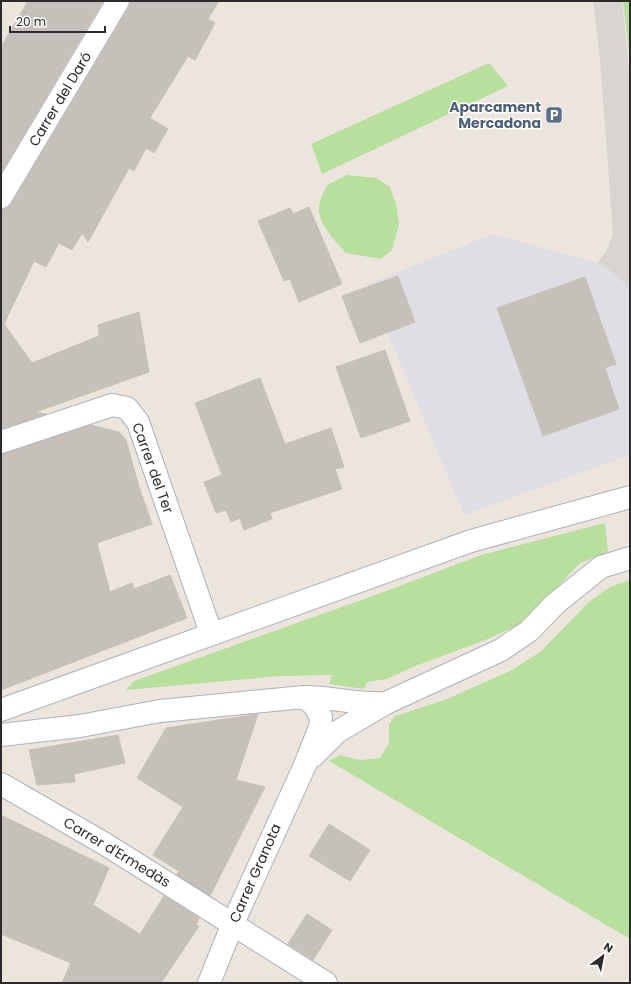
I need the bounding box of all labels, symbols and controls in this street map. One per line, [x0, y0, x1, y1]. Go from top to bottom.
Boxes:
scale bar [10, 8, 105, 34]
text: 20 m [16, 13, 46, 30]
street label: Carrer del Daró [24, 48, 96, 150]
place label: Aparcament Mercadona [449, 97, 541, 133]
parking icon: Aparcament Mercadona [544, 105, 564, 125]
street label: Carrer del Ter [127, 420, 179, 516]
street label: Carrer d'Ermedàs [60, 812, 174, 892]
street label: Carrer Granota [224, 820, 286, 926]
north arrow [583, 936, 623, 976]
text: N [601, 939, 616, 956]

